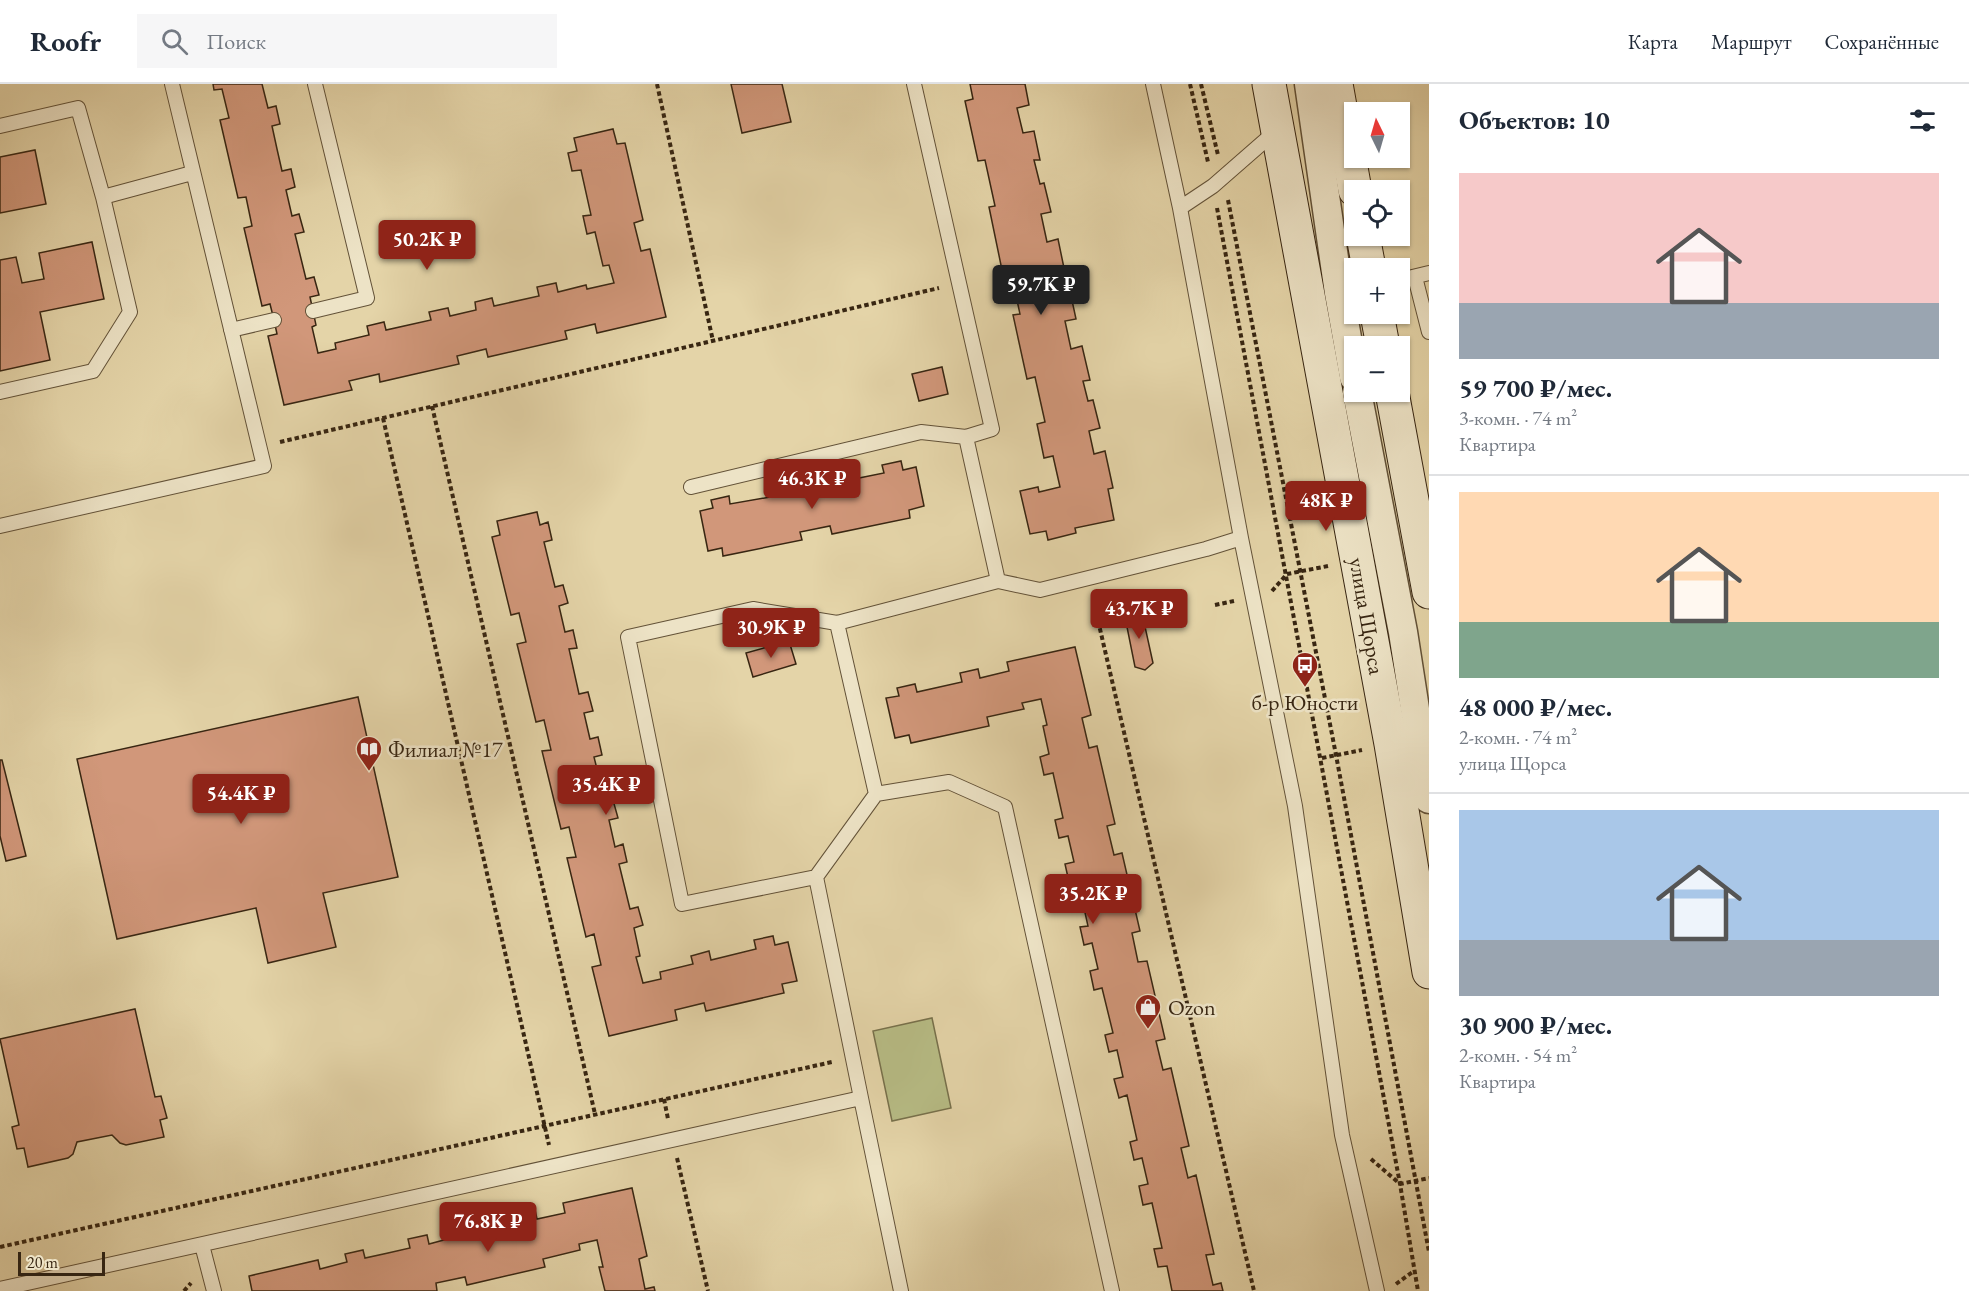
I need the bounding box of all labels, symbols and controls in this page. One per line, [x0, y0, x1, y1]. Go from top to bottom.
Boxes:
search box [137, 14, 557, 68]
text: Roofr [30, 23, 101, 59]
icon: search [158, 25, 191, 58]
text: Поиск [206, 27, 266, 56]
text: Карта [1628, 28, 1678, 55]
text: Маршрут [1711, 28, 1792, 55]
text: Сохранённые [1825, 28, 1939, 55]
north arrow [1344, 102, 1410, 168]
map controls [1344, 102, 1410, 402]
text: Объектов: 10 [1459, 103, 1610, 137]
icon: filters [1906, 104, 1939, 137]
button: locate [1344, 180, 1410, 246]
icon: home [1645, 212, 1753, 320]
pin: 50.2K ₽ [372, 220, 482, 271]
text: 50.2K ₽ [393, 226, 461, 252]
button: + [1344, 258, 1410, 324]
pin: 59.7K ₽ [986, 265, 1096, 316]
text: 59.7K ₽ [1007, 271, 1075, 297]
button: − [1344, 336, 1410, 402]
text: 59 700 ₽/мес. [1459, 371, 1612, 405]
text: 3-комн. · 74 m² [1459, 405, 1577, 431]
text: Квартира [1459, 431, 1536, 457]
pin: 46.3K ₽ [757, 459, 867, 510]
text: 46.3K ₽ [778, 465, 846, 491]
pin: 48K ₽ [1284, 481, 1368, 532]
text: 48K ₽ [1299, 487, 1353, 513]
icon: home [1645, 531, 1753, 639]
street label: улица Щорса [1342, 555, 1392, 677]
pin: 43.7K ₽ [1084, 589, 1194, 640]
text: 43.7K ₽ [1105, 595, 1173, 621]
pin: 30.9K ₽ [716, 608, 826, 659]
text: 30.9K ₽ [737, 614, 805, 640]
bus stop icon: б-р Юности [1290, 650, 1320, 688]
place label: б-р Юности [1252, 688, 1359, 717]
text: 48 000 ₽/мес. [1459, 690, 1612, 724]
text: 2-комн. · 74 m² [1459, 724, 1577, 750]
library icon: Филиал №17 [354, 734, 384, 772]
place label: Филиал №17 [388, 735, 503, 764]
text: улица Щорса [1459, 750, 1566, 776]
pin: 35.4K ₽ [551, 765, 661, 816]
text: 35.4K ₽ [572, 771, 640, 797]
pin: 54.4K ₽ [186, 774, 296, 825]
text: 54.4K ₽ [207, 780, 275, 806]
icon: home [1645, 849, 1753, 957]
pin: 35.2K ₽ [1038, 874, 1148, 925]
text: 35.2K ₽ [1059, 880, 1127, 906]
shop icon: Ozon [1133, 992, 1163, 1030]
place label: Ozon [1168, 993, 1216, 1022]
text: 30 900 ₽/мес. [1459, 1008, 1612, 1042]
text: 2-комн. · 54 m² [1459, 1042, 1577, 1068]
text: Квартира [1459, 1068, 1536, 1094]
pin: 76.8K ₽ [433, 1202, 543, 1253]
text: 76.8K ₽ [454, 1208, 522, 1234]
scale bar [18, 1249, 105, 1276]
text: 20 m [27, 1252, 58, 1273]

